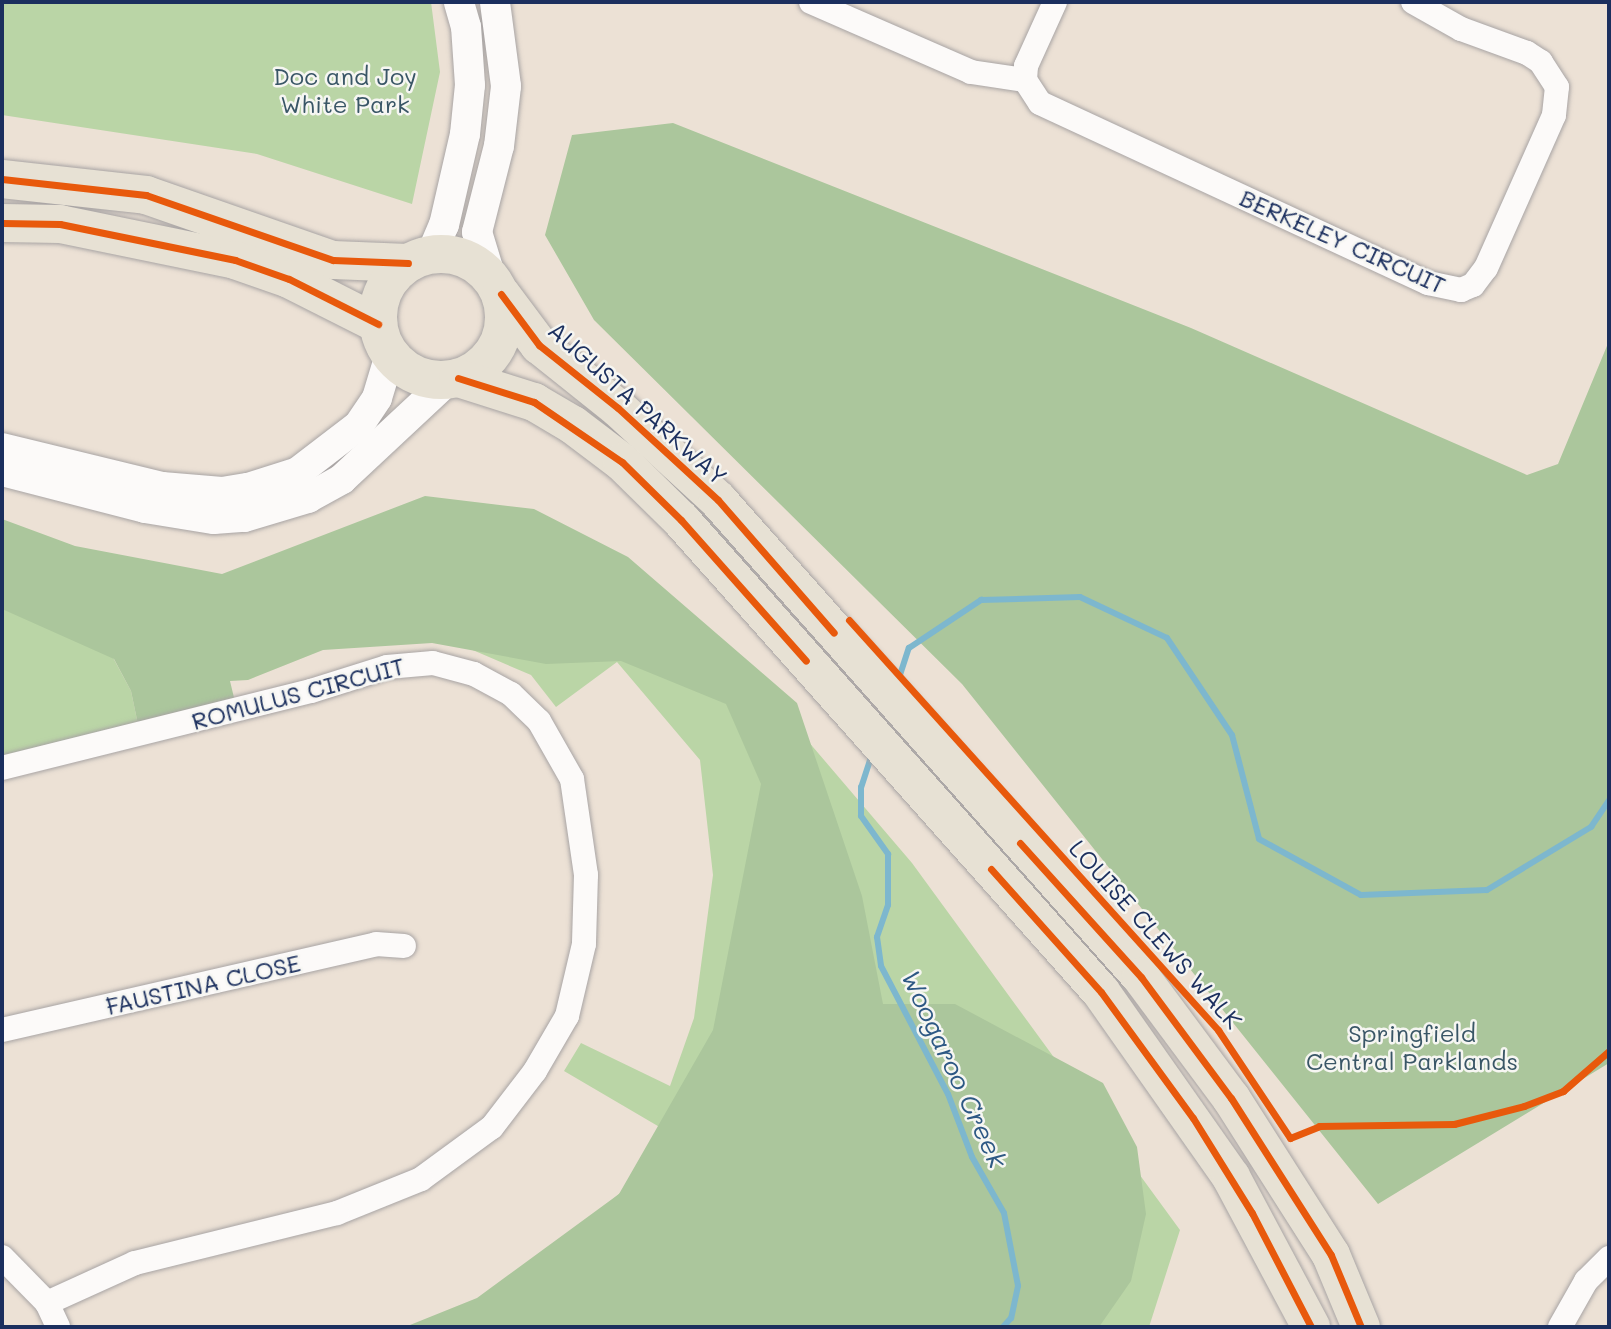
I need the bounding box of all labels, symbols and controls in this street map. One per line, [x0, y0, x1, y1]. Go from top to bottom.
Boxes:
park label: Doc and Joy White Park [273, 62, 417, 118]
street label: BERKELEY CIRCUIT [1236, 183, 1450, 299]
street label: AUGUSTA PARKWAY [543, 315, 733, 491]
street label: ROMULUS CIRCUIT [188, 651, 408, 735]
street label: LOUISE CLEWS WALK [1064, 834, 1248, 1034]
street label: FAUSTINA CLOSE [103, 948, 303, 1020]
water label: Woogaroo Creek [894, 965, 1014, 1173]
park label: Springfield Central Parklands [1306, 1019, 1518, 1075]

